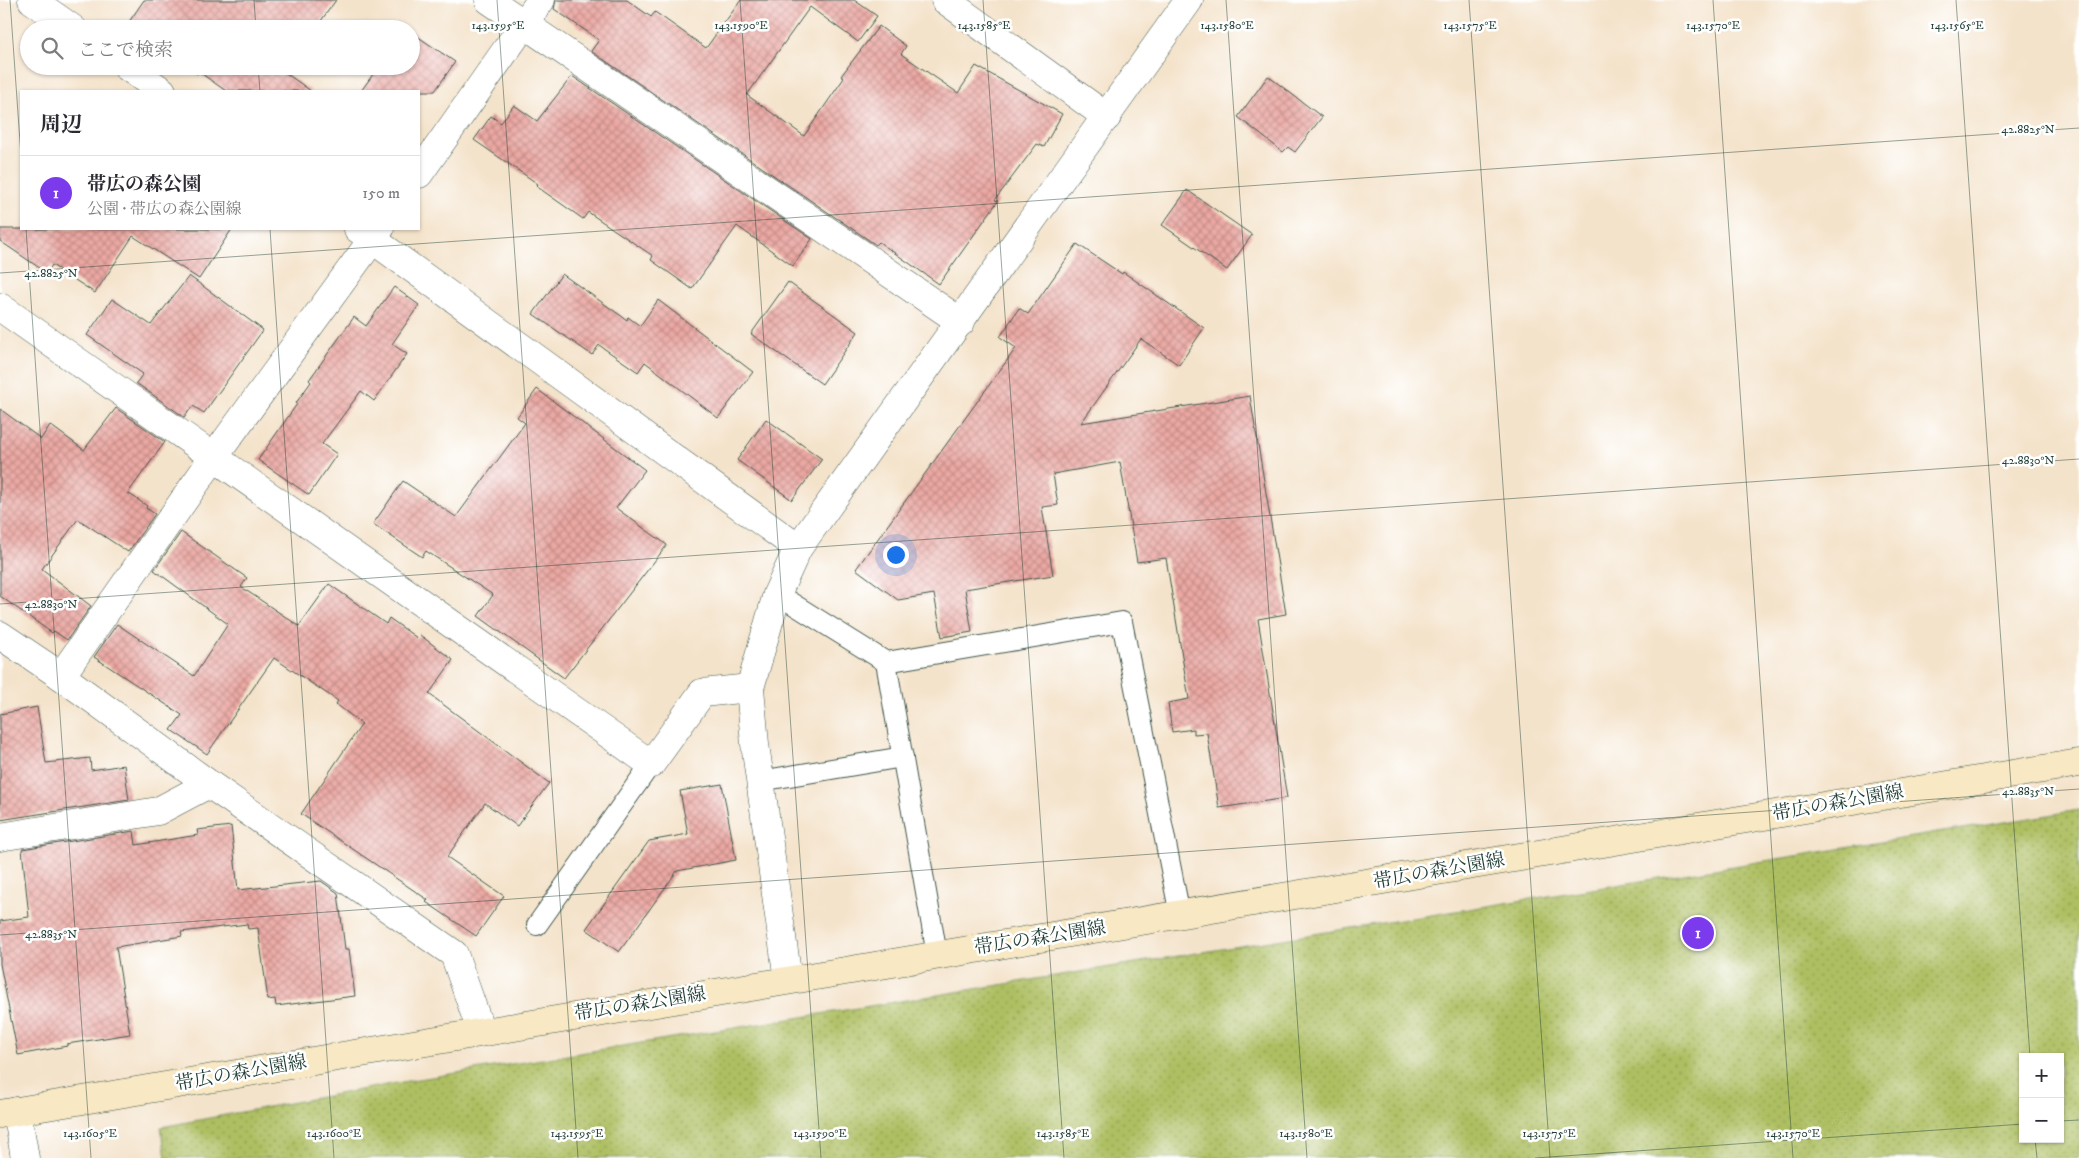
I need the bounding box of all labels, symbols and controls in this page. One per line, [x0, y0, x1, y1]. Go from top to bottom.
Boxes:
text: 143.1595°E [471, 18, 525, 33]
text: 143.1590°E [714, 18, 768, 33]
text: 143.1585°E [957, 18, 1011, 33]
text: 143.1580°E [1200, 18, 1254, 33]
text: 143.1575°E [1443, 18, 1497, 33]
text: 143.1570°E [1686, 18, 1741, 33]
text: 143.1565°E [1930, 18, 1984, 33]
search box [20, 20, 420, 75]
icon: search [38, 34, 66, 62]
text: ここで検索 [78, 39, 173, 62]
text: 周辺 [40, 112, 82, 138]
text: 42.8825°N [2001, 122, 2055, 137]
text: 帯広の森公園 [87, 173, 201, 196]
text: 1 [53, 183, 59, 203]
text: 150 m [362, 183, 400, 203]
text: 公園 · 帯広の森公園線 [87, 199, 242, 219]
text: 42.8825°N [24, 266, 78, 281]
text: 42.8830°N [2002, 453, 2054, 468]
your location [883, 542, 909, 568]
text: 42.8830°N [25, 597, 77, 612]
street label: 帯広の森公園線 [1771, 780, 1905, 826]
text: 42.8835°N [2002, 784, 2054, 799]
street label: 帯広の森公園線 [1372, 848, 1506, 894]
pin: 1 [1682, 914, 1714, 952]
street label: 帯広の森公園線 [973, 916, 1107, 960]
text: 42.8835°N [25, 927, 77, 942]
street label: 帯広の森公園線 [573, 982, 707, 1026]
street label: 帯広の森公園線 [174, 1050, 308, 1096]
map controls [2019, 1053, 2064, 1143]
button: + [2019, 1053, 2064, 1098]
button: − [2019, 1098, 2064, 1143]
text: 143.1605°E [63, 1126, 117, 1141]
text: 143.1600°E [307, 1126, 362, 1141]
text: 143.1595°E [550, 1126, 604, 1141]
text: 143.1590°E [793, 1126, 847, 1141]
text: 143.1585°E [1036, 1126, 1090, 1141]
text: 143.1580°E [1279, 1126, 1333, 1141]
text: 143.1575°E [1522, 1126, 1576, 1141]
text: 143.1570°E [1766, 1126, 1821, 1141]

